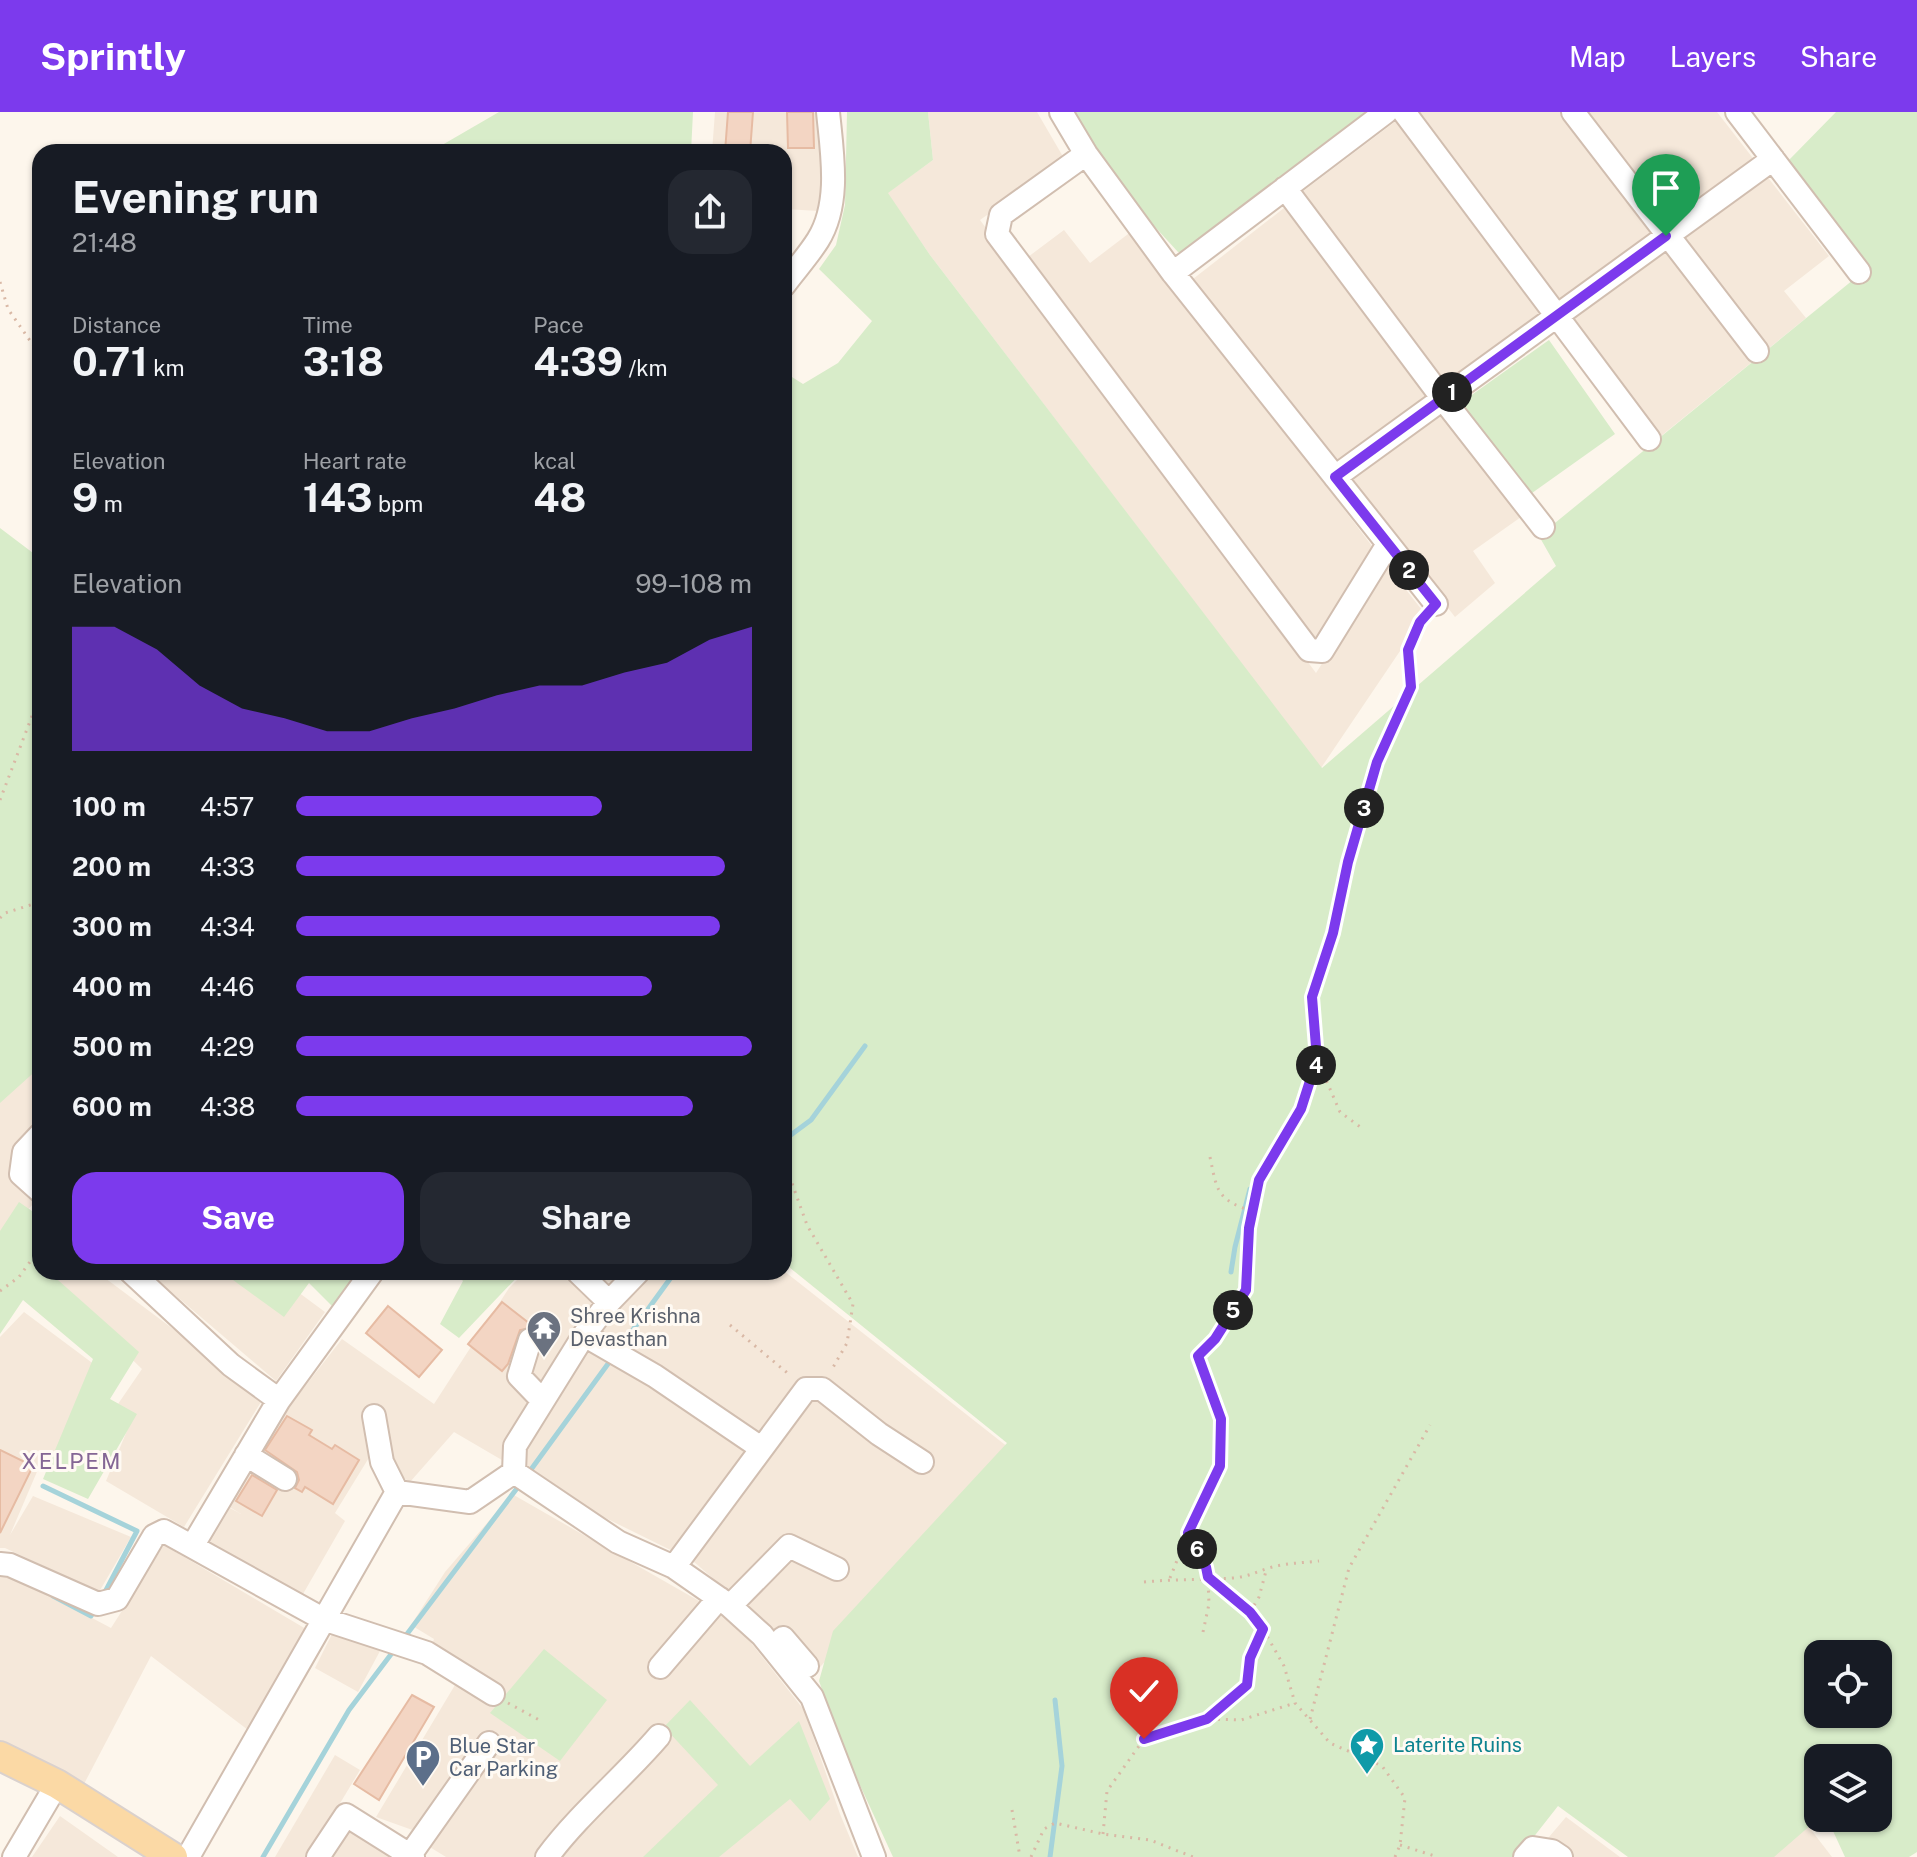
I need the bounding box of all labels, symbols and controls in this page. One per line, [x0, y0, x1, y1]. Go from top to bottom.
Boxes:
text: Sprintly [40, 34, 186, 79]
text: Map [1569, 40, 1626, 73]
text: Layers [1670, 40, 1756, 73]
text: Share [1800, 40, 1877, 73]
pin [1632, 154, 1700, 236]
icon: arrive [1644, 166, 1688, 210]
button: share [668, 170, 752, 254]
text: Evening run [72, 171, 319, 223]
text: 21:48 [72, 227, 137, 258]
text: Distance [72, 312, 161, 338]
text: Time [303, 312, 353, 338]
text: Pace [533, 312, 584, 338]
text: 0.71 [72, 338, 148, 385]
text: 3:18 [303, 338, 384, 385]
text: 4:39 [533, 338, 623, 385]
text: km [148, 355, 185, 381]
text: /km [623, 355, 668, 381]
pin: 1 [1432, 372, 1472, 412]
text: 1 [1447, 379, 1457, 405]
text: Elevation [72, 448, 165, 474]
text: Heart rate [303, 448, 407, 474]
text: kcal [533, 448, 576, 474]
text: 9 [72, 474, 98, 521]
text: 143 [303, 474, 373, 521]
text: 48 [533, 474, 586, 521]
text: m [98, 491, 123, 517]
text: bpm [373, 491, 423, 517]
pin: 2 [1389, 550, 1429, 590]
text: 2 [1402, 557, 1416, 583]
text: Elevation [72, 568, 182, 599]
text: 99–108 m [635, 568, 752, 599]
pin: 3 [1344, 788, 1384, 828]
text: 100 m [72, 791, 146, 822]
text: 4:57 [200, 791, 254, 822]
text: 3 [1357, 795, 1371, 821]
text: 200 m [72, 851, 151, 882]
text: 4:33 [200, 851, 255, 882]
text: 300 m [72, 911, 152, 942]
text: 4:34 [200, 911, 255, 942]
text: 400 m [72, 971, 152, 1002]
text: 4:46 [200, 971, 255, 1002]
text: 500 m [72, 1031, 152, 1062]
text: 4:29 [200, 1031, 254, 1062]
pin: 4 [1296, 1045, 1336, 1085]
text: 4 [1309, 1052, 1323, 1078]
text: 600 m [72, 1091, 152, 1122]
text: 4:38 [200, 1091, 255, 1122]
button: Save [72, 1172, 404, 1264]
button: Share [420, 1172, 752, 1264]
pin: 5 [1213, 1290, 1253, 1330]
text: 5 [1226, 1297, 1240, 1323]
place label: Shree Krishna Devasthan [570, 1304, 701, 1351]
temple icon: Shree Krishna Devasthan [525, 1309, 563, 1359]
district label: XELPEM [22, 1448, 122, 1474]
pin: 6 [1177, 1529, 1217, 1569]
text: 6 [1190, 1536, 1204, 1562]
map controls [1804, 1640, 1892, 1832]
button: locate [1804, 1640, 1892, 1728]
pin [1110, 1657, 1178, 1739]
icon: check [1122, 1669, 1166, 1713]
place icon: Laterite Ruins [1348, 1726, 1386, 1776]
place label: Laterite Ruins [1393, 1733, 1522, 1757]
place label: Blue Star Car Parking [449, 1734, 558, 1781]
parking icon: Blue Star Car Parking [404, 1738, 442, 1788]
button: layers [1804, 1744, 1892, 1832]

